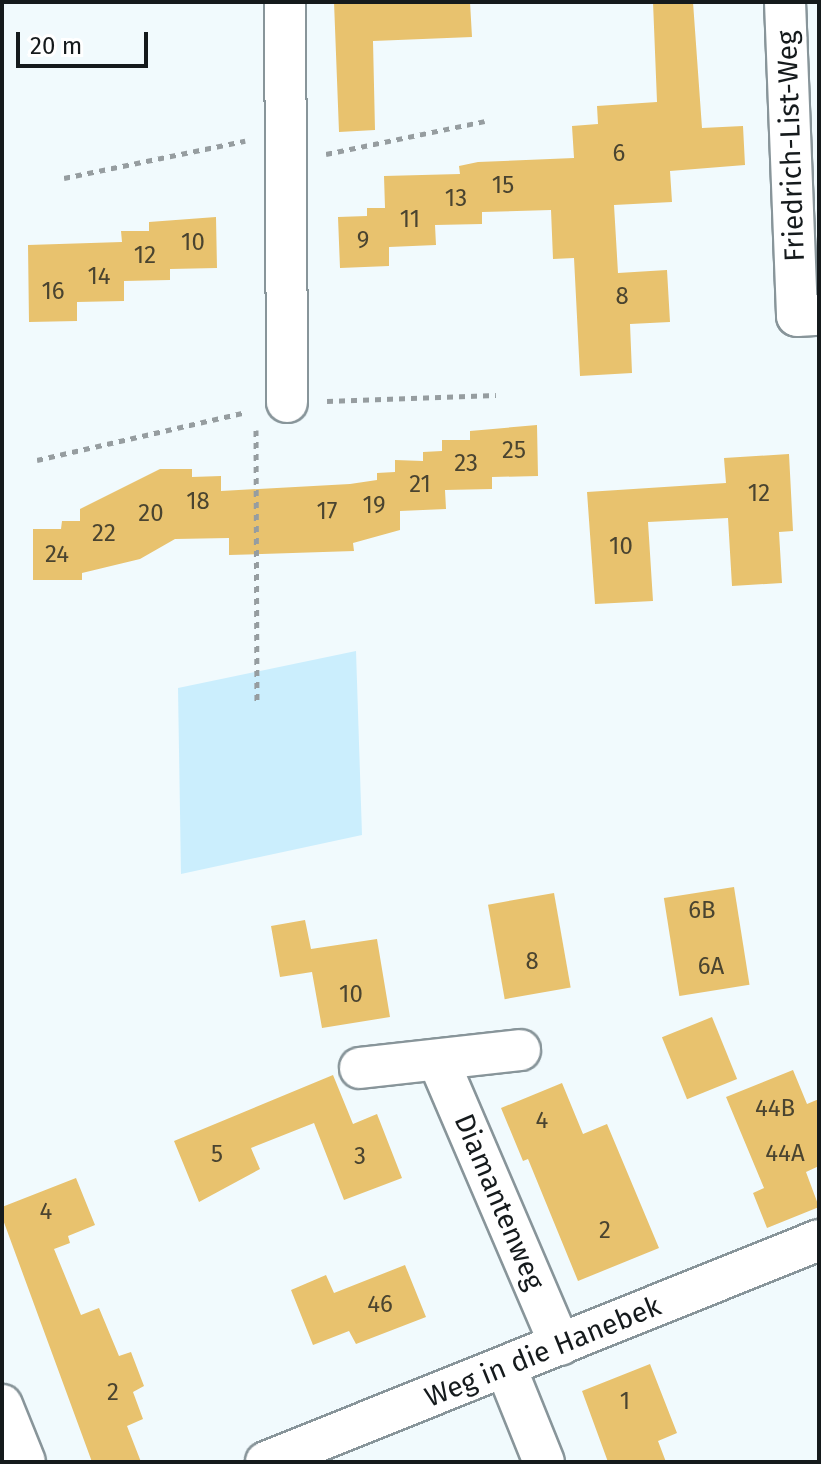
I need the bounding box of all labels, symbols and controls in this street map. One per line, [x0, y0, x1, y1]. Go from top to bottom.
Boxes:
scale bar [20, 16, 152, 66]
street label: Friedrich-List-Weg [770, 30, 812, 262]
text: 20 m [30, 32, 82, 60]
house number: 6 [613, 140, 625, 168]
house number: 15 [492, 172, 514, 200]
house number: 13 [445, 185, 467, 213]
house number: 11 [400, 206, 420, 234]
house number: 9 [357, 227, 369, 255]
house number: 10 [181, 229, 205, 257]
house number: 12 [134, 242, 156, 270]
house number: 14 [87, 263, 111, 291]
house number: 16 [41, 278, 65, 306]
house number: 8 [615, 283, 629, 311]
house number: 25 [502, 437, 526, 465]
house number: 23 [454, 450, 478, 478]
house number: 21 [409, 471, 431, 499]
house number: 12 [748, 480, 770, 508]
house number: 18 [186, 488, 210, 516]
house number: 19 [363, 492, 385, 520]
house number: 17 [316, 498, 338, 526]
house number: 20 [138, 500, 164, 528]
house number: 22 [92, 520, 116, 548]
house number: 10 [609, 533, 633, 561]
house number: 24 [45, 541, 69, 569]
house number: 6B [688, 897, 716, 925]
house number: 8 [525, 948, 539, 976]
house number: 6A [698, 953, 724, 981]
house number: 10 [339, 981, 363, 1009]
house number: 44B [755, 1095, 795, 1123]
house number: 4 [536, 1107, 548, 1135]
street label: Diamantenweg [447, 1109, 551, 1295]
house number: 44A [765, 1140, 805, 1168]
house number: 5 [211, 1141, 223, 1169]
house number: 3 [354, 1143, 366, 1171]
house number: 4 [40, 1198, 52, 1226]
house number: 2 [599, 1217, 611, 1245]
street label: Weg in die Hanebek [420, 1289, 666, 1415]
house number: 46 [367, 1291, 393, 1319]
house number: 2 [107, 1379, 119, 1407]
house number: 1 [620, 1388, 630, 1416]

